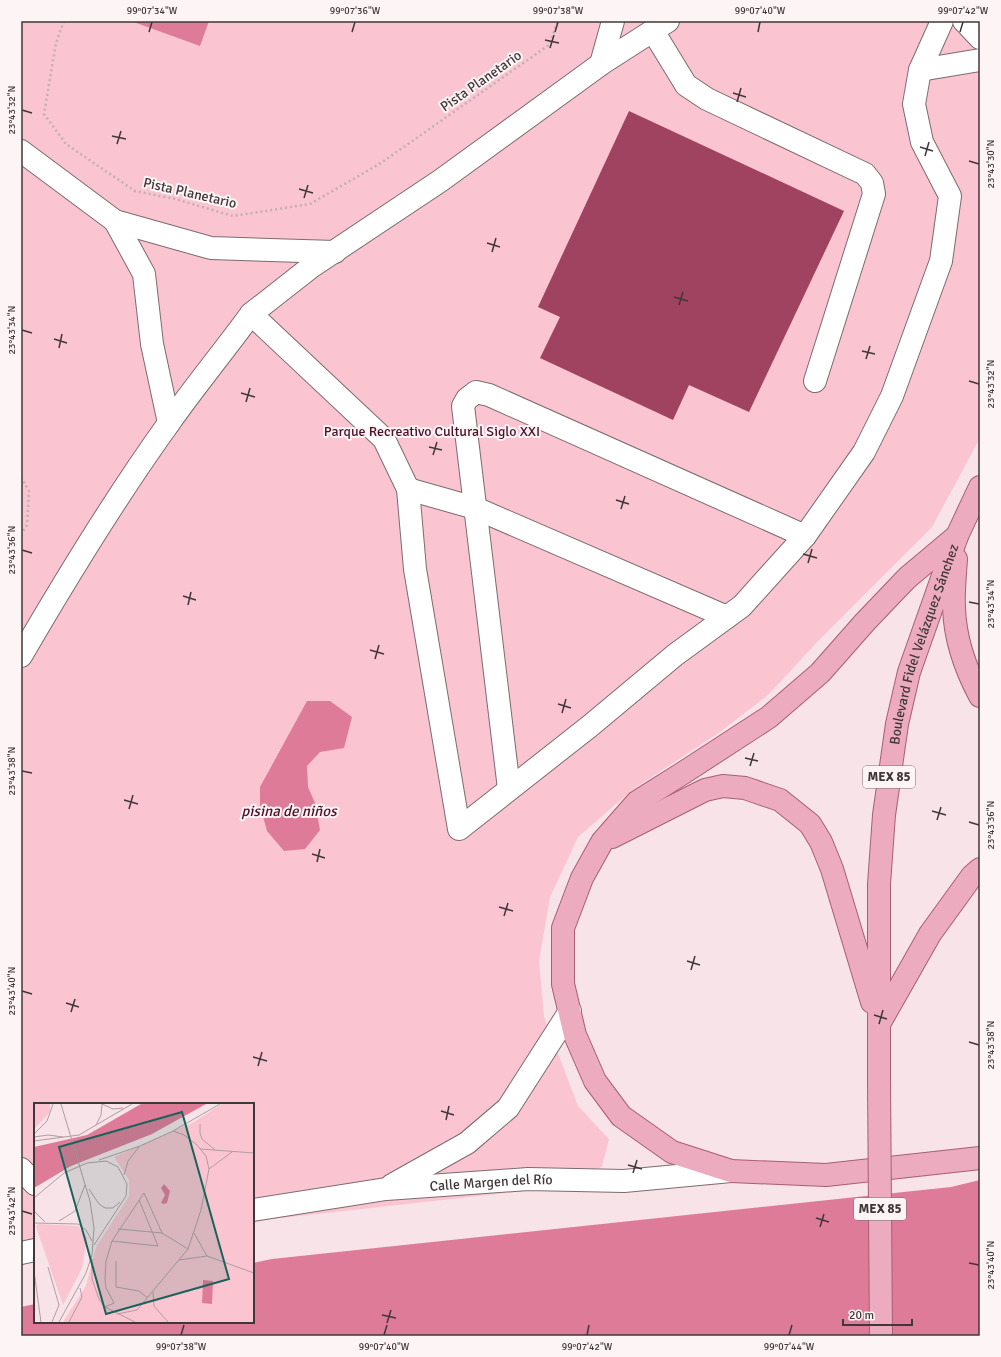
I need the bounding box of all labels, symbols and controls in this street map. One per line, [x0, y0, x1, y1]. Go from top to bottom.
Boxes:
text: 99°07'34"W [127, 5, 178, 17]
text: 99°07'36"W [330, 5, 381, 17]
text: 99°07'38"W [533, 5, 584, 17]
text: 99°07'40"W [735, 5, 786, 17]
text: 99°07'42"W [938, 5, 989, 17]
street label: Pista Planetario [437, 47, 525, 115]
text: 23°43'32"N [6, 86, 18, 134]
text: 23°43'30"N [985, 140, 997, 188]
street label: Pista Planetario [142, 174, 238, 212]
text: 23°43'34"N [6, 306, 18, 354]
text: 23°43'32"N [985, 360, 997, 408]
park label: Parque Recreativo Cultural Siglo XXI [324, 423, 540, 440]
text: 23°43'36"N [6, 526, 18, 574]
street label: Boulevard Fidel Velázquez Sánchez [886, 542, 962, 746]
text: 23°43'34"N [985, 580, 997, 628]
text: 23°43'38"N [6, 747, 18, 795]
road number: MEX 85 [863, 766, 915, 788]
text: 23°43'36"N [985, 801, 997, 849]
water label: pisina de niños [241, 802, 338, 820]
text: 23°43'40"N [6, 967, 18, 1015]
text: 23°43'38"N [985, 1021, 997, 1069]
inset map [34, 1103, 254, 1323]
street label: Calle Margen del Río [429, 1170, 553, 1194]
text: 23°43'42"N [6, 1187, 18, 1235]
road number: MEX 85 [854, 1198, 906, 1220]
text: 23°43'40"N [985, 1241, 997, 1289]
scale bar [843, 1301, 912, 1327]
text: 20 m [849, 1308, 874, 1323]
text: 99°07'38"W [156, 1341, 207, 1353]
text: 99°07'40"W [359, 1341, 410, 1353]
text: 99°07'42"W [562, 1341, 613, 1353]
text: 99°07'44"W [764, 1341, 815, 1353]

